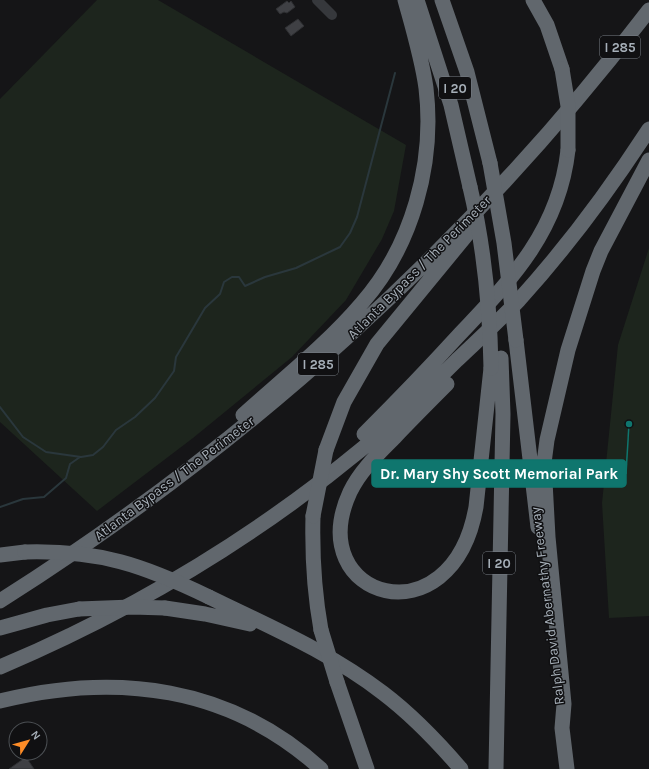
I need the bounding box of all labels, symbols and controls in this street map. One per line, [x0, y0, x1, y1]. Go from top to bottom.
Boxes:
road number: I 285 [600, 36, 640, 58]
road number: I 20 [439, 77, 471, 99]
street label: Atlanta Bypass / The Perimeter [344, 191, 495, 343]
road number: I 285 [298, 353, 338, 375]
street label: Atlanta Bypass / The Perimeter [91, 412, 258, 544]
callout: Dr. Mary Shy Scott Memorial Park [372, 460, 626, 487]
text: Dr. Mary Shy Scott Memorial Park [380, 465, 618, 483]
street label: Ralph David Abernathy Freeway [527, 505, 568, 706]
road number: I 20 [483, 552, 515, 574]
north arrow [8, 721, 48, 761]
text: N [28, 728, 43, 742]

